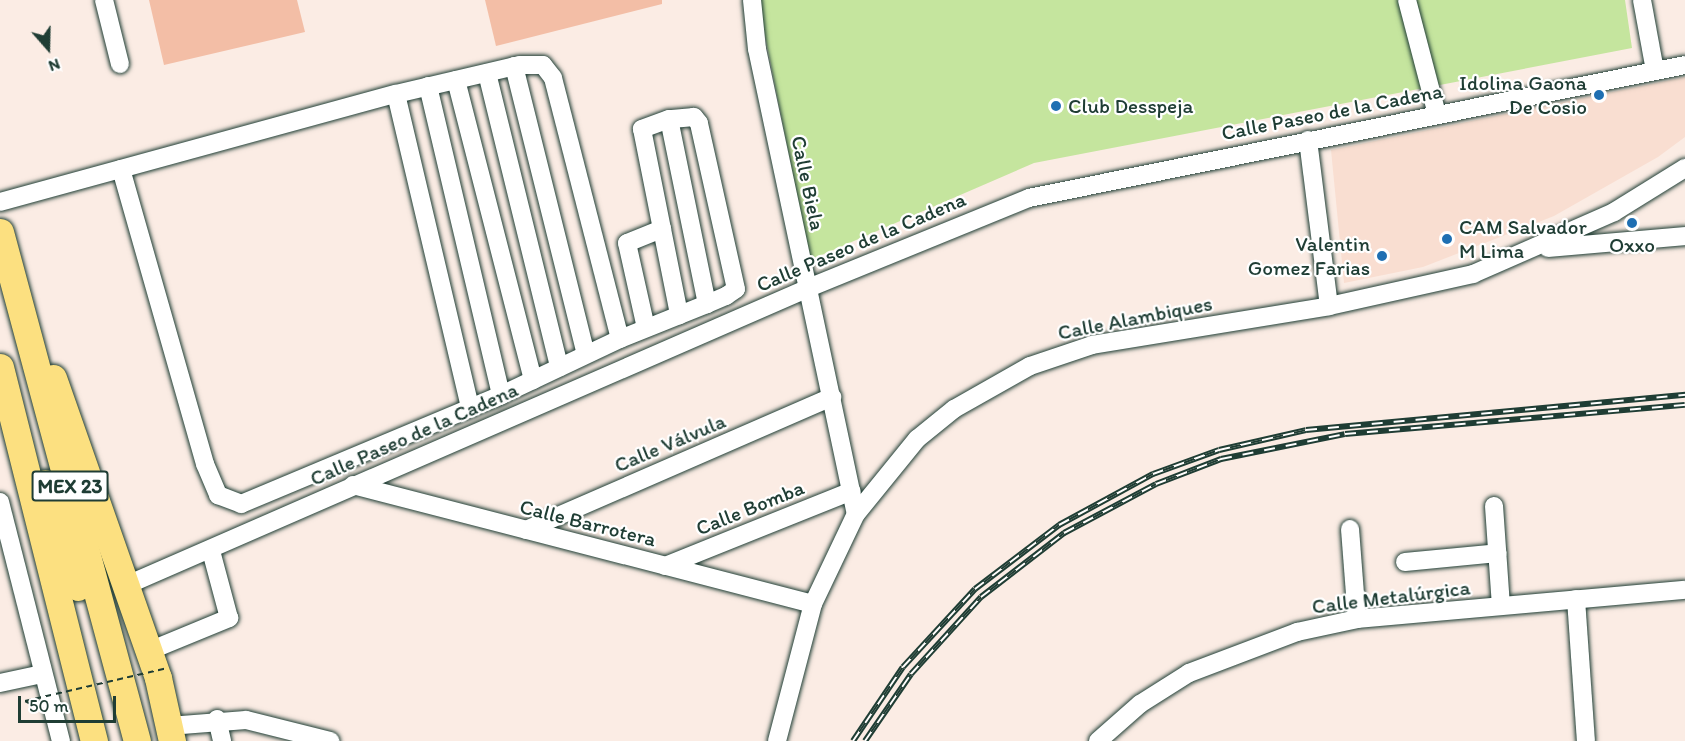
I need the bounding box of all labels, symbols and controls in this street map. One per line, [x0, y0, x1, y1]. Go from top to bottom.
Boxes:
north arrow [18, 18, 78, 78]
text: N [46, 55, 63, 76]
place label: Idolina Gaona De Cosio [1459, 70, 1587, 120]
street label: Calle Paseo de la Cadena [1220, 78, 1444, 146]
marker: Idolina Gaona De Cosio [1592, 88, 1606, 102]
place label: Club Desspeja [1068, 93, 1194, 119]
marker: Club Desspeja [1049, 99, 1063, 113]
street label: Calle Biela [786, 133, 830, 233]
street label: Calle Paseo de la Cadena [753, 187, 969, 297]
place label: CAM Salvador M Lima [1459, 214, 1587, 264]
marker: Oxxo [1625, 216, 1639, 230]
place label: Valentin Gomez Farias [1248, 231, 1370, 281]
marker: CAM Salvador M Lima [1440, 232, 1454, 246]
place label: Oxxo [1609, 232, 1655, 258]
marker: Valentin Gomez Farias [1375, 249, 1389, 263]
street label: Calle Alambiques [1056, 291, 1214, 345]
street label: Calle Paseo de la Cadena [307, 377, 521, 491]
street label: Calle Válvula [611, 409, 729, 477]
road number: MEX 23 [31, 469, 109, 503]
street label: Calle Bomba [692, 475, 808, 541]
street label: Calle Barrotera [517, 494, 659, 552]
street label: Calle Metalúrgica [1311, 575, 1471, 619]
scale bar [21, 684, 118, 722]
text: 50 m [29, 695, 69, 717]

